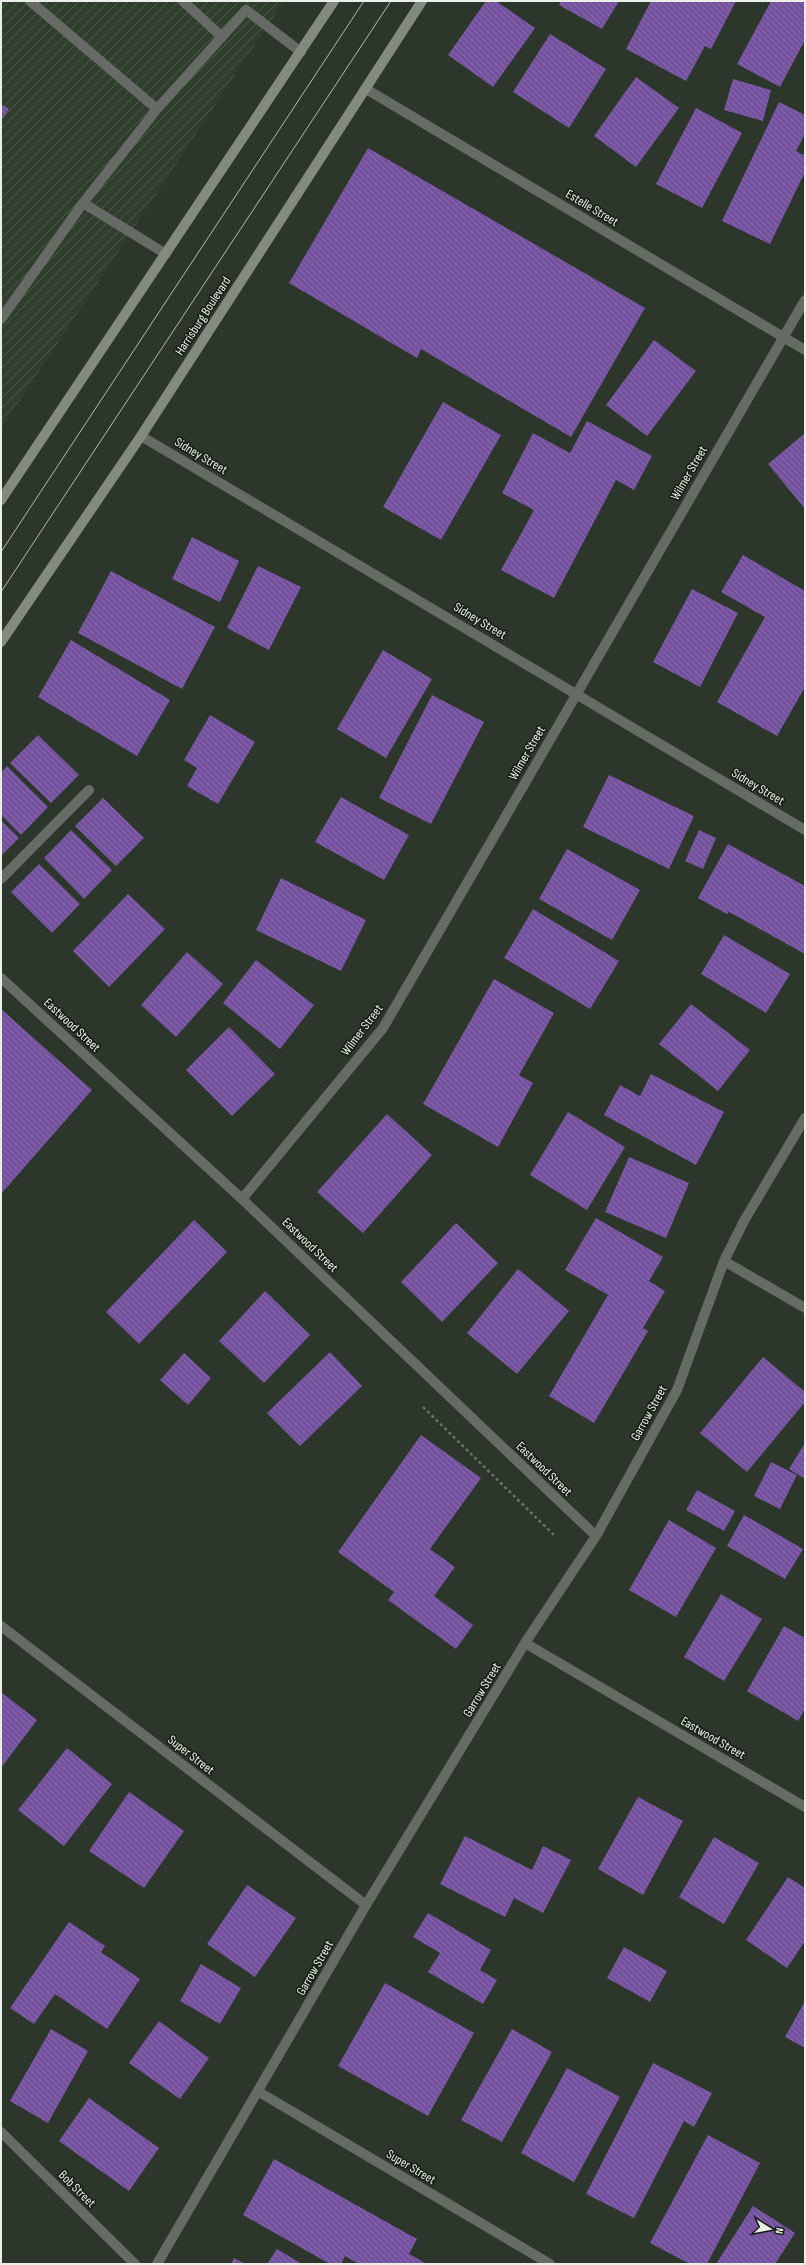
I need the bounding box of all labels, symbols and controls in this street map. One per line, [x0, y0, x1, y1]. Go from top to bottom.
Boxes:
street label: Estelle Street [563, 186, 621, 230]
street label: Harrisburg Boulevard [172, 274, 234, 358]
street label: Sidney Street [172, 434, 230, 478]
street label: Wilmer Street [667, 443, 711, 503]
street label: Sidney Street [451, 599, 509, 643]
street label: Wilmer Street [505, 723, 549, 783]
street label: Sidney Street [729, 765, 787, 809]
street label: Eastwood Street [40, 995, 104, 1055]
street label: Wilmer Street [338, 1001, 386, 1059]
street label: Eastwood Street [279, 1214, 341, 1276]
street label: Garrow Street [627, 1383, 671, 1443]
street label: Eastwood Street [513, 1438, 575, 1500]
street label: Garrow Street [459, 1660, 505, 1720]
street label: Eastwood Street [678, 1713, 748, 1763]
street label: Super Street [164, 1732, 218, 1778]
street label: Garrow Street [293, 1938, 337, 1998]
street label: Super Street [383, 2146, 439, 2188]
street label: Bob Street [55, 2167, 99, 2211]
north arrow [750, 2209, 790, 2249]
text: N [772, 2227, 786, 2235]

